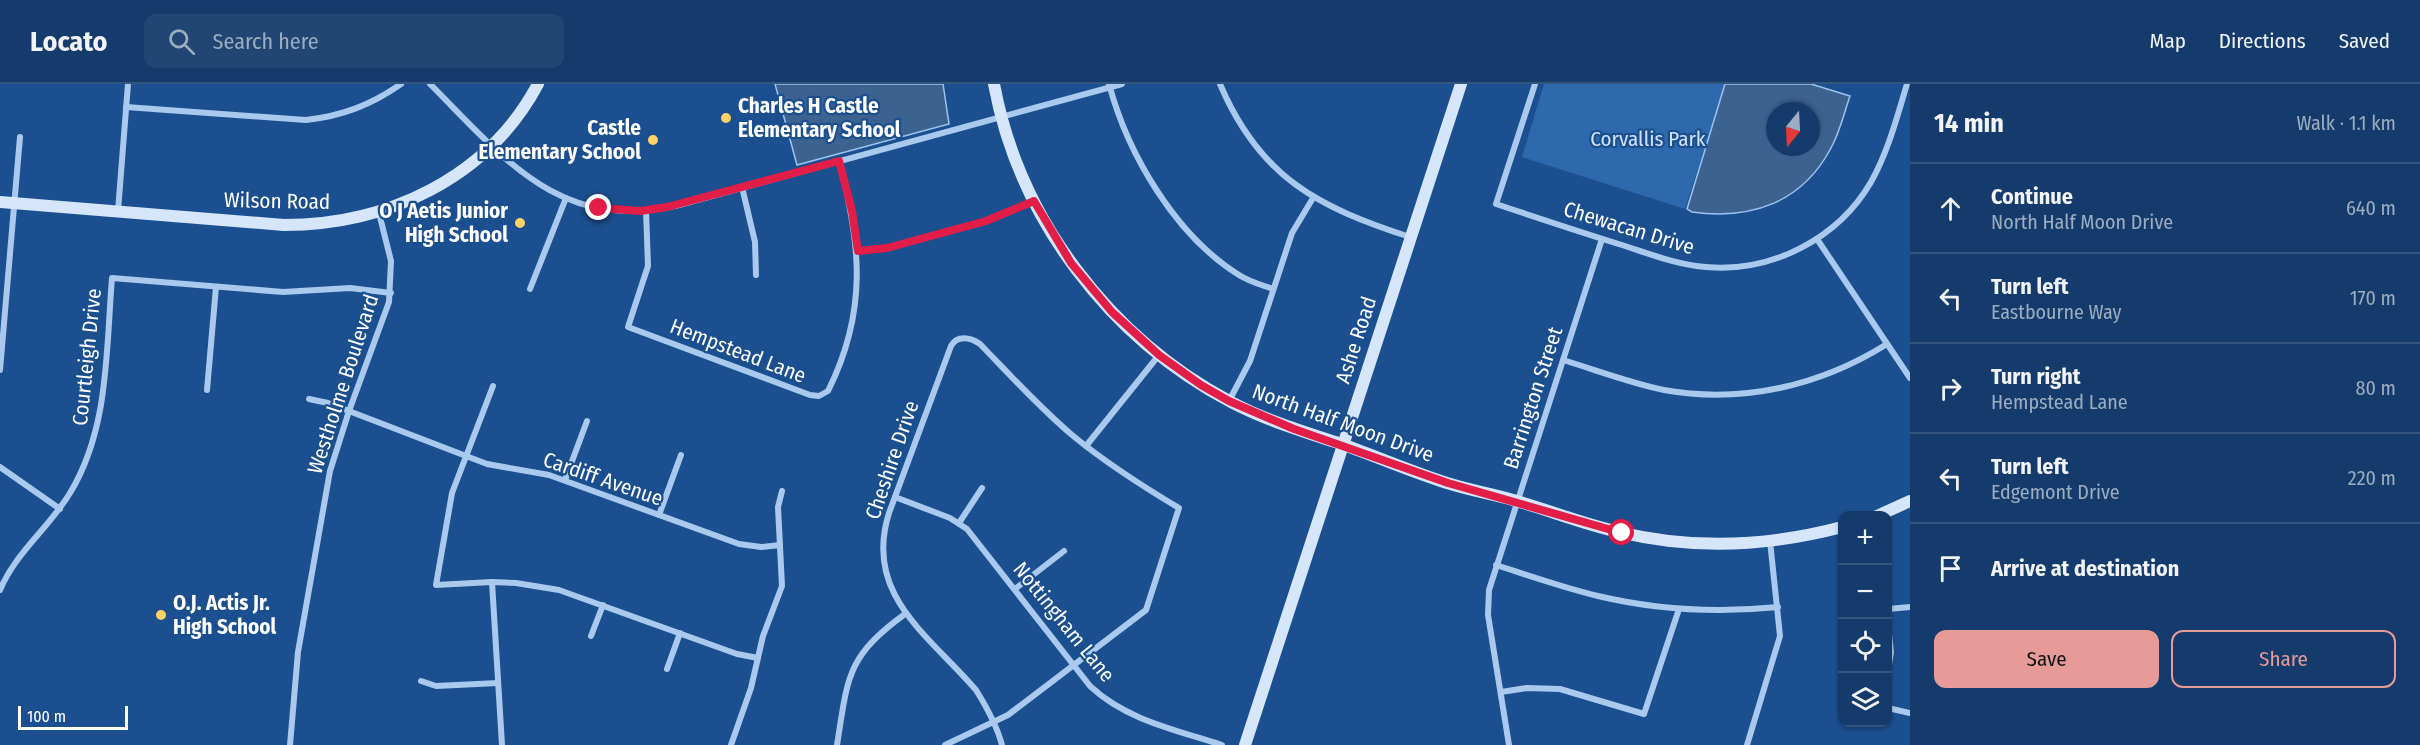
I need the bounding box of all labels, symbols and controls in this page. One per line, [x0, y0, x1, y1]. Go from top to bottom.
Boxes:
search box [144, 14, 564, 68]
text: Locato [30, 25, 108, 58]
icon: search [165, 25, 198, 58]
text: Search here [213, 28, 319, 55]
text: Map [2149, 28, 2186, 54]
text: Directions [2219, 28, 2306, 54]
text: Saved [2339, 28, 2390, 54]
place label: Charles H Castle Elementary School [738, 93, 901, 143]
north arrow [1766, 102, 1820, 156]
text: 14 min [1934, 108, 2004, 139]
marker: Charles H Castle Elementary School [719, 111, 733, 125]
text: Walk · 1.1 km [2297, 111, 2396, 135]
place label: Castle Elementary School [478, 115, 641, 165]
park label: Corvallis Park [1590, 126, 1706, 152]
marker: Castle Elementary School [646, 133, 660, 147]
text: Continue [1991, 183, 2073, 210]
street label: Wilson Road [224, 187, 330, 215]
icon: ahead [1934, 192, 1967, 225]
route end [585, 194, 611, 220]
street label: Chewacan Drive [1561, 196, 1697, 260]
text: 640 m [2346, 196, 2396, 220]
place label: O J Aetis Junior High School [379, 198, 508, 248]
text: North Half Moon Drive [1991, 210, 2173, 234]
marker: O J Aetis Junior High School [513, 216, 527, 230]
text: Turn left [1991, 273, 2069, 300]
icon: left [1934, 282, 1967, 315]
text: 170 m [2350, 286, 2396, 310]
street label: Courtleigh Drive [67, 287, 107, 427]
street label: Westholme Boulevard [302, 291, 384, 477]
street label: Ashe Road [1330, 293, 1382, 387]
text: Eastbourne Way [1991, 300, 2121, 324]
street label: Hempstead Lane [666, 313, 810, 389]
street label: Barrington Street [1498, 324, 1568, 472]
text: Turn right [1991, 363, 2080, 390]
icon: right [1934, 372, 1967, 405]
text: 80 m [2356, 376, 2396, 400]
street label: North Half Moon Drive [1249, 378, 1437, 468]
text: Hempstead Lane [1991, 390, 2128, 414]
street label: Cheshire Drive [860, 397, 924, 523]
street label: Cardiff Avenue [540, 446, 666, 512]
text: Turn left [1991, 453, 2069, 480]
icon: left [1934, 462, 1967, 495]
text: 220 m [2348, 466, 2396, 490]
text: Edgemont Drive [1991, 480, 2120, 504]
map controls [1838, 511, 1892, 727]
button: + [1838, 511, 1892, 565]
route start [1608, 519, 1634, 545]
icon: arrive [1934, 552, 1967, 585]
text: Arrive at destination [1991, 555, 2179, 582]
street label: Nottingham Lane [1008, 557, 1120, 687]
button: − [1838, 565, 1892, 619]
place label: O.J. Actis Jr. High School [173, 590, 276, 640]
marker: O.J. Actis Jr. High School [154, 608, 168, 622]
button: locate [1838, 619, 1892, 673]
button: Save [1934, 630, 2159, 688]
button: Share [2171, 630, 2396, 688]
button: layers [1838, 673, 1892, 727]
scale bar [18, 703, 128, 730]
text: 100 m [27, 707, 66, 726]

